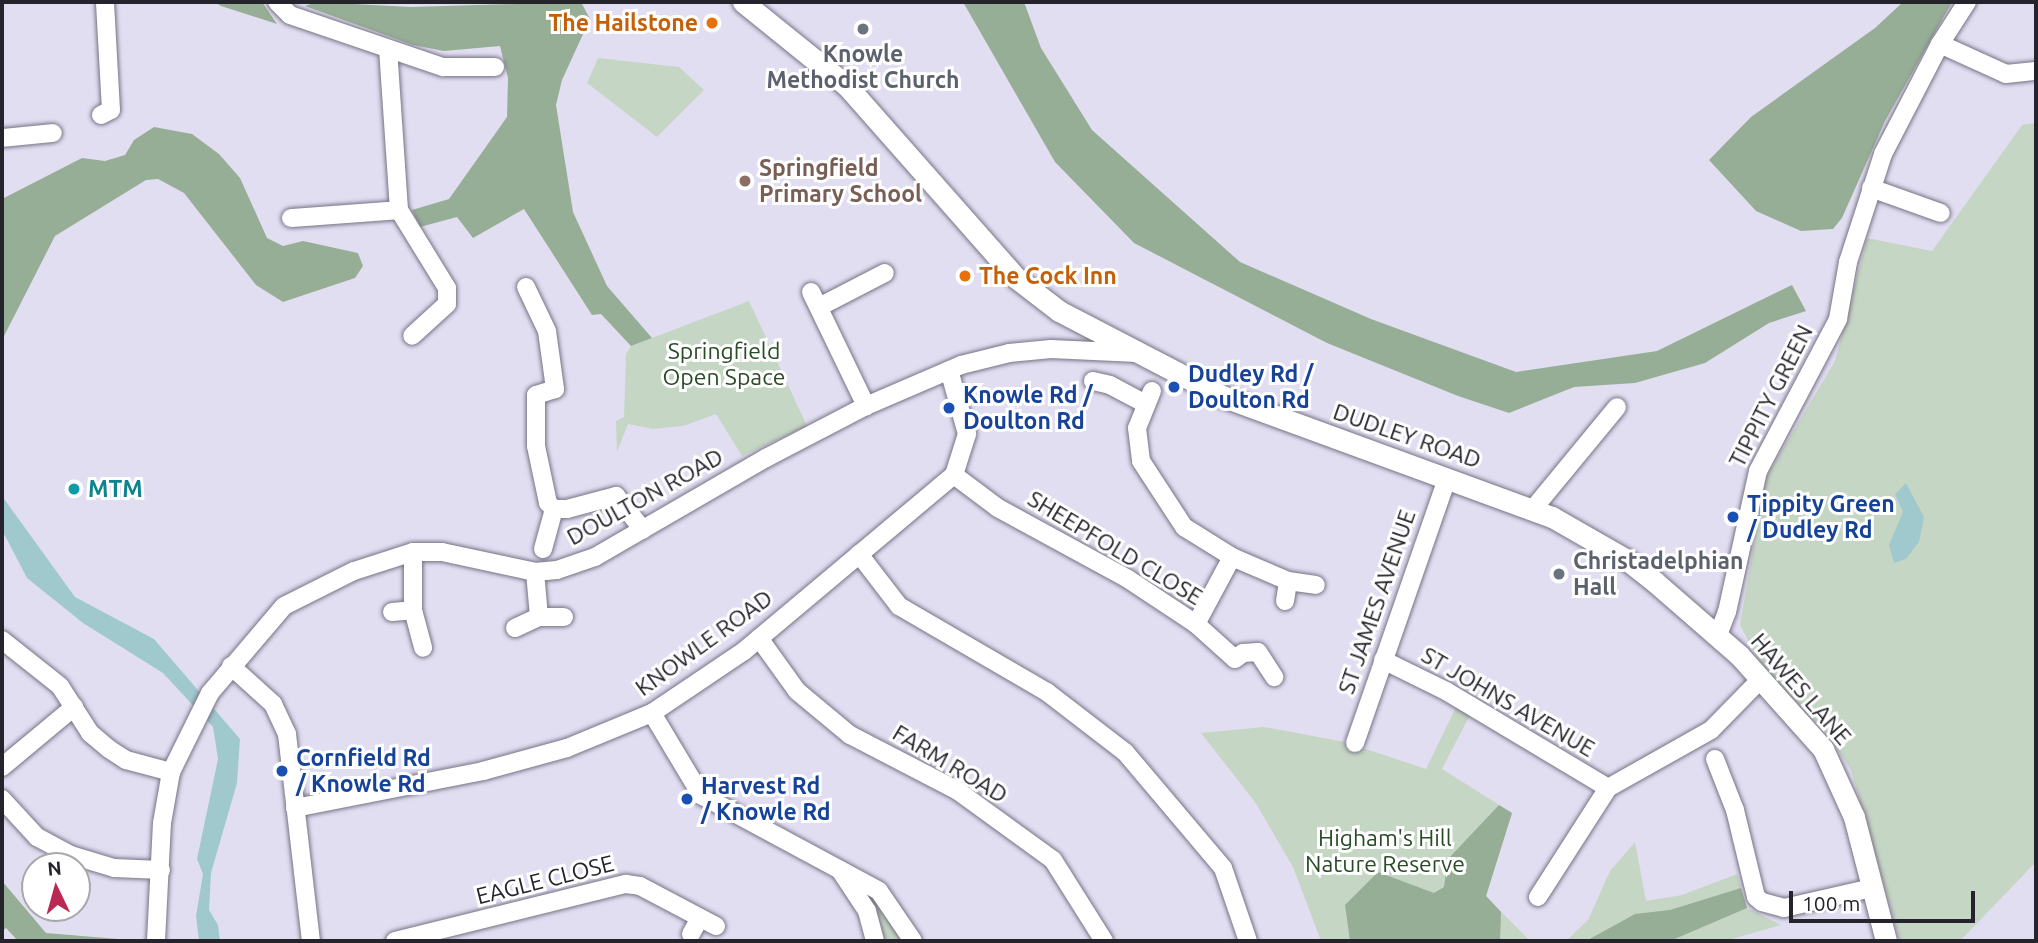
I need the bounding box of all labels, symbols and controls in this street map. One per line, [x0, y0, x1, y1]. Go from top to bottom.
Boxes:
place label: The Hailstone [549, 9, 698, 37]
marker: The Hailstone [704, 15, 720, 31]
marker: Knowle Methodist Church [855, 21, 871, 37]
place label: Knowle Methodist Church [767, 40, 959, 94]
place label: Springfield Primary School [759, 154, 922, 208]
marker: Springfield Primary School [737, 173, 753, 189]
place label: The Cock Inn [979, 262, 1117, 290]
marker: The Cock Inn [957, 268, 973, 284]
street label: TIPPITY GREEN [1723, 320, 1819, 472]
park label: Springfield Open Space [662, 337, 786, 391]
place label: Dudley Rd / Doulton Rd [1188, 360, 1313, 414]
marker: Dudley Rd / Doulton Rd [1166, 379, 1182, 395]
place label: Knowle Rd / Doulton Rd [963, 381, 1093, 435]
street label: DUDLEY ROAD [1329, 398, 1485, 474]
marker: Knowle Rd / Doulton Rd [941, 400, 957, 416]
street label: DOULTON ROAD [562, 443, 728, 551]
place label: MTM [88, 475, 143, 503]
marker: MTM [66, 481, 82, 497]
street label: SHEEPFOLD CLOSE [1023, 485, 1207, 611]
place label: Tippity Green / Dudley Rd [1747, 490, 1895, 544]
street label: ST JAMES AVENUE [1333, 506, 1421, 698]
marker: Tippity Green / Dudley Rd [1725, 509, 1741, 525]
place label: Christadelphian Hall [1573, 547, 1743, 601]
marker: Christadelphian Hall [1551, 566, 1567, 582]
street label: KNOWLE ROAD [630, 584, 778, 702]
street label: HAWES LANE [1745, 628, 1857, 750]
street label: ST JOHNS AVENUE [1417, 641, 1599, 763]
street label: FARM ROAD [888, 719, 1012, 809]
place label: Cornfield Rd / Knowle Rd [296, 744, 431, 798]
marker: Cornfield Rd / Knowle Rd [274, 763, 290, 779]
place label: Harvest Rd / Knowle Rd [701, 772, 831, 826]
marker: Harvest Rd / Knowle Rd [679, 791, 695, 807]
park label: Higham's Hill Nature Reserve [1305, 824, 1465, 878]
street label: EAGLE CLOSE [473, 850, 617, 910]
north arrow [21, 852, 91, 922]
text: N [46, 856, 62, 880]
scale bar [1793, 876, 1979, 920]
text: 100 m [1802, 891, 1860, 915]

